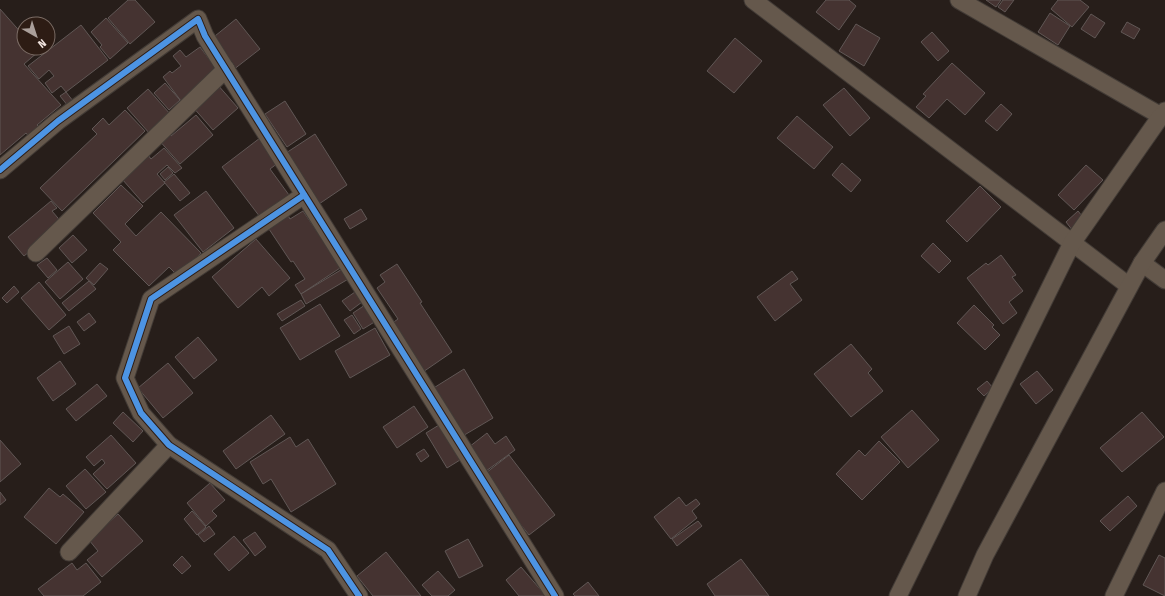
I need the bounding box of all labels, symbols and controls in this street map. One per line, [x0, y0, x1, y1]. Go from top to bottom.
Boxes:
north arrow [16, 16, 56, 56]
text: N [35, 36, 49, 51]

